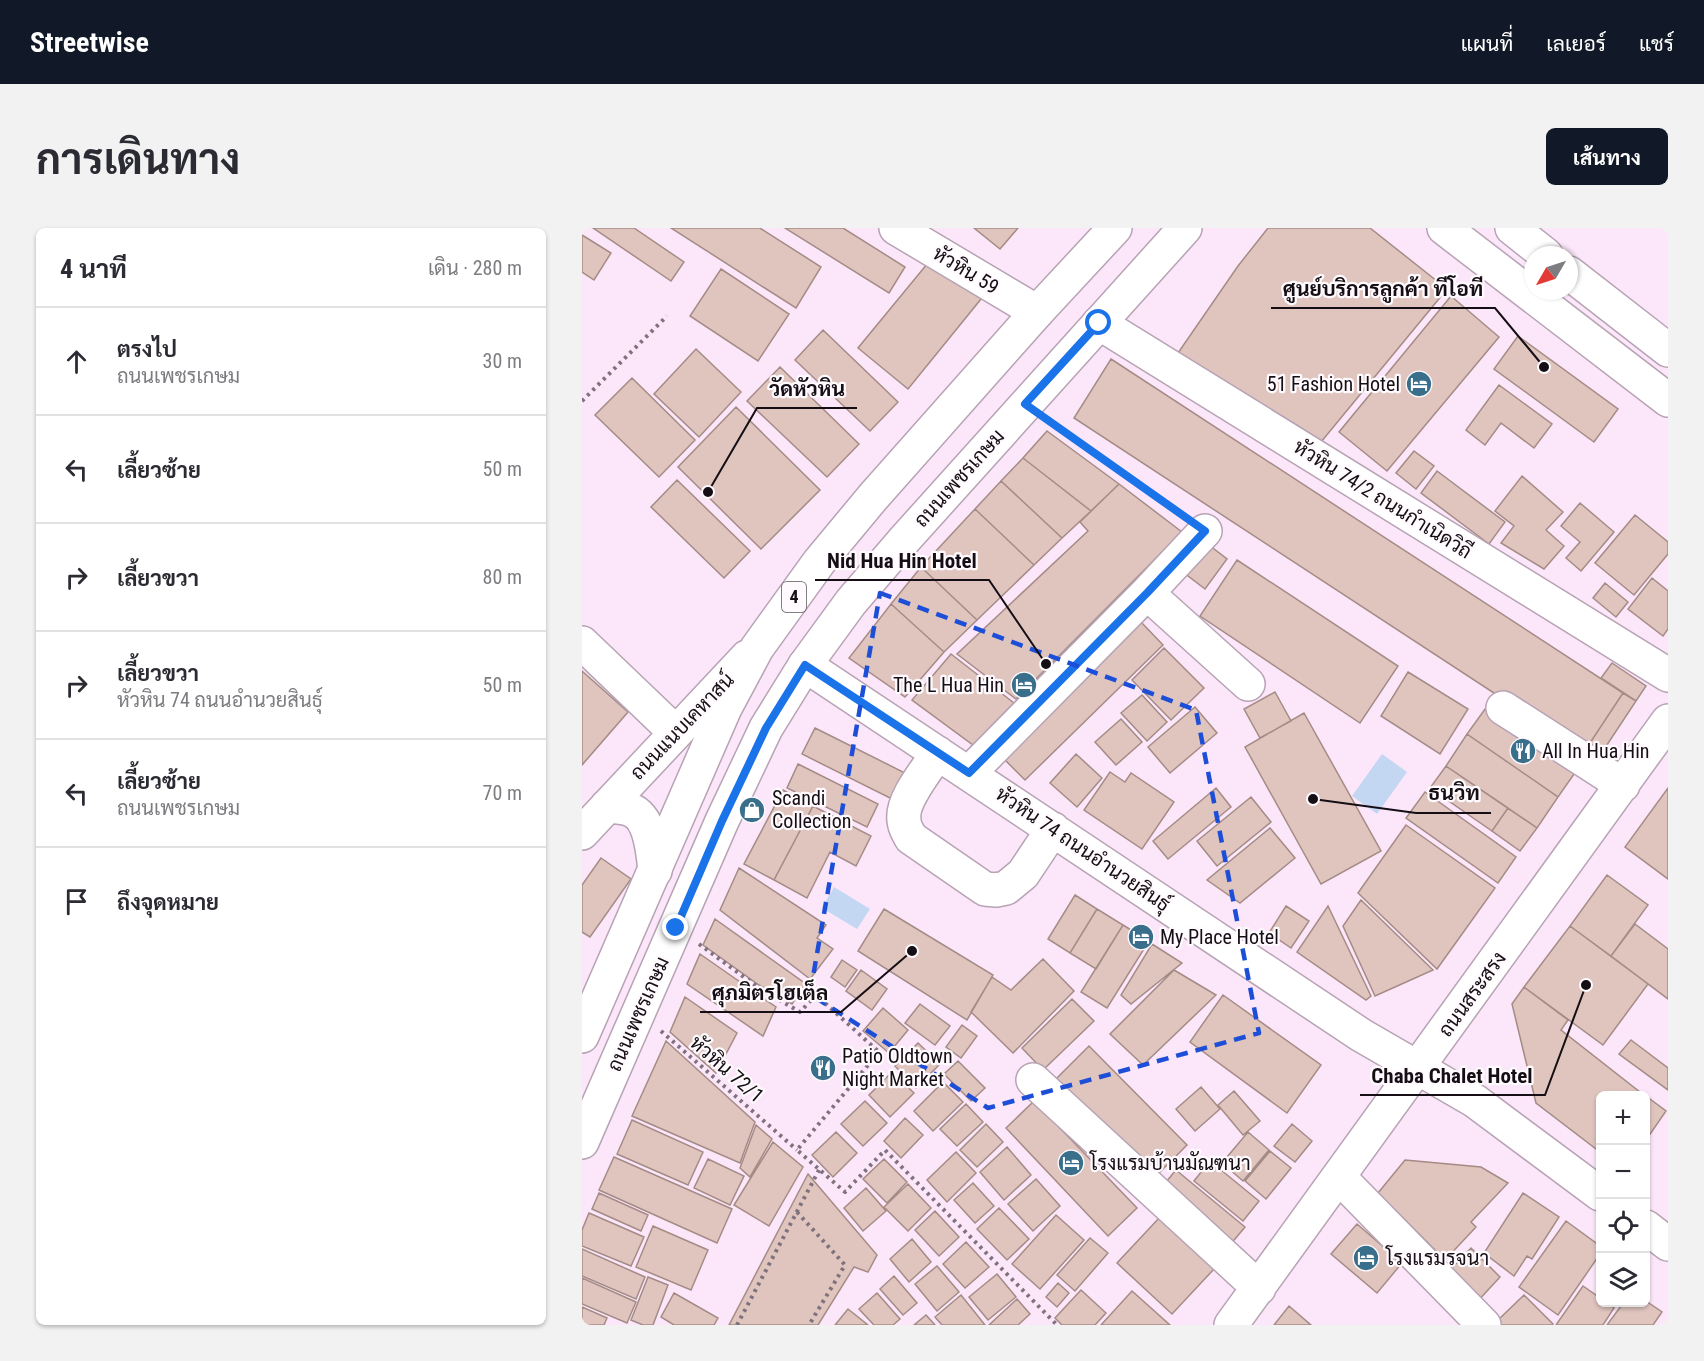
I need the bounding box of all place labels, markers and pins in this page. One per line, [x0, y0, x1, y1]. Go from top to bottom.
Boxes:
callout: ศูนย์บริการลูกค้า ทีโอที [1271, 269, 1495, 308]
callout: วัดหัวหิน [757, 369, 857, 408]
hotel icon: 51 Fashion Hotel [1404, 369, 1434, 399]
place label: 51 Fashion Hotel [1267, 372, 1400, 396]
callout: Nid Hua Hin Hotel [815, 541, 989, 580]
hotel icon: The L Hua Hin [1009, 670, 1039, 700]
place label: The L Hua Hin [893, 673, 1004, 697]
restaurant icon: All In Hua Hin [1508, 736, 1538, 766]
place label: All In Hua Hin [1542, 739, 1650, 763]
callout: ธนวิท [1416, 774, 1491, 813]
place label: Scandi Collection [772, 786, 851, 833]
shop icon: Scandi Collection [737, 795, 767, 825]
hotel icon: My Place Hotel [1126, 922, 1156, 952]
place label: My Place Hotel [1160, 925, 1279, 949]
callout: ศุภมิตรโฮเต็ล [700, 973, 841, 1012]
place label: Patio Oldtown Night Market [842, 1044, 953, 1091]
restaurant icon: Patio Oldtown Night Market [808, 1053, 838, 1083]
callout: Chaba Chalet Hotel [1360, 1056, 1545, 1095]
hotel icon: โรงแรมบ้านมัณฑนา [1056, 1148, 1086, 1178]
place label: โรงแรมบ้านมัณฑนา [1089, 1150, 1251, 1175]
hotel icon: โรงแรมรจนา [1351, 1243, 1381, 1273]
place label: โรงแรมรจนา [1385, 1245, 1489, 1270]

